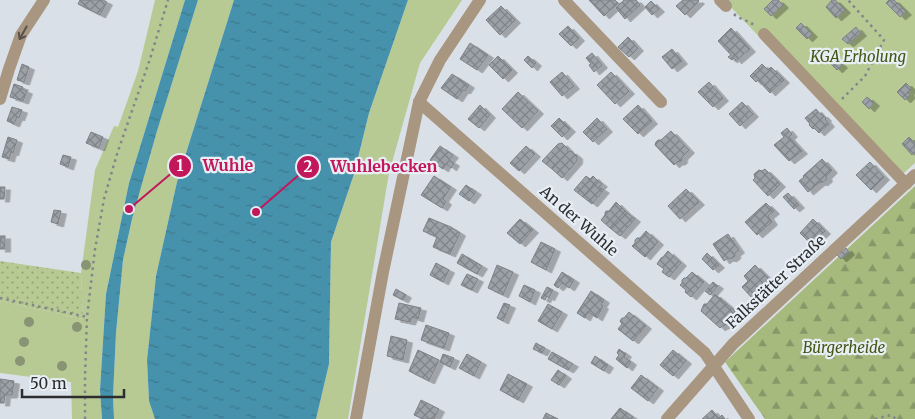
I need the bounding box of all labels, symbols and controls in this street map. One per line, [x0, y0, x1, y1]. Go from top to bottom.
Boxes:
one-way arrow [18, 25, 28, 40]
park label: KGA Erholung [809, 47, 906, 66]
callout: Wuhle [168, 150, 263, 181]
callout: Wuhlebecken [295, 151, 447, 182]
text: Wuhle [202, 155, 254, 175]
text: 1 [177, 156, 184, 175]
text: Wuhlebecken [330, 156, 438, 176]
text: 2 [304, 157, 313, 176]
street label: An der Wuhle [536, 181, 622, 260]
street label: Falkstätter Straße [722, 231, 829, 333]
park label: Bürgerheide [803, 338, 886, 357]
scale bar [22, 366, 125, 398]
text: 50 m [30, 374, 67, 393]

